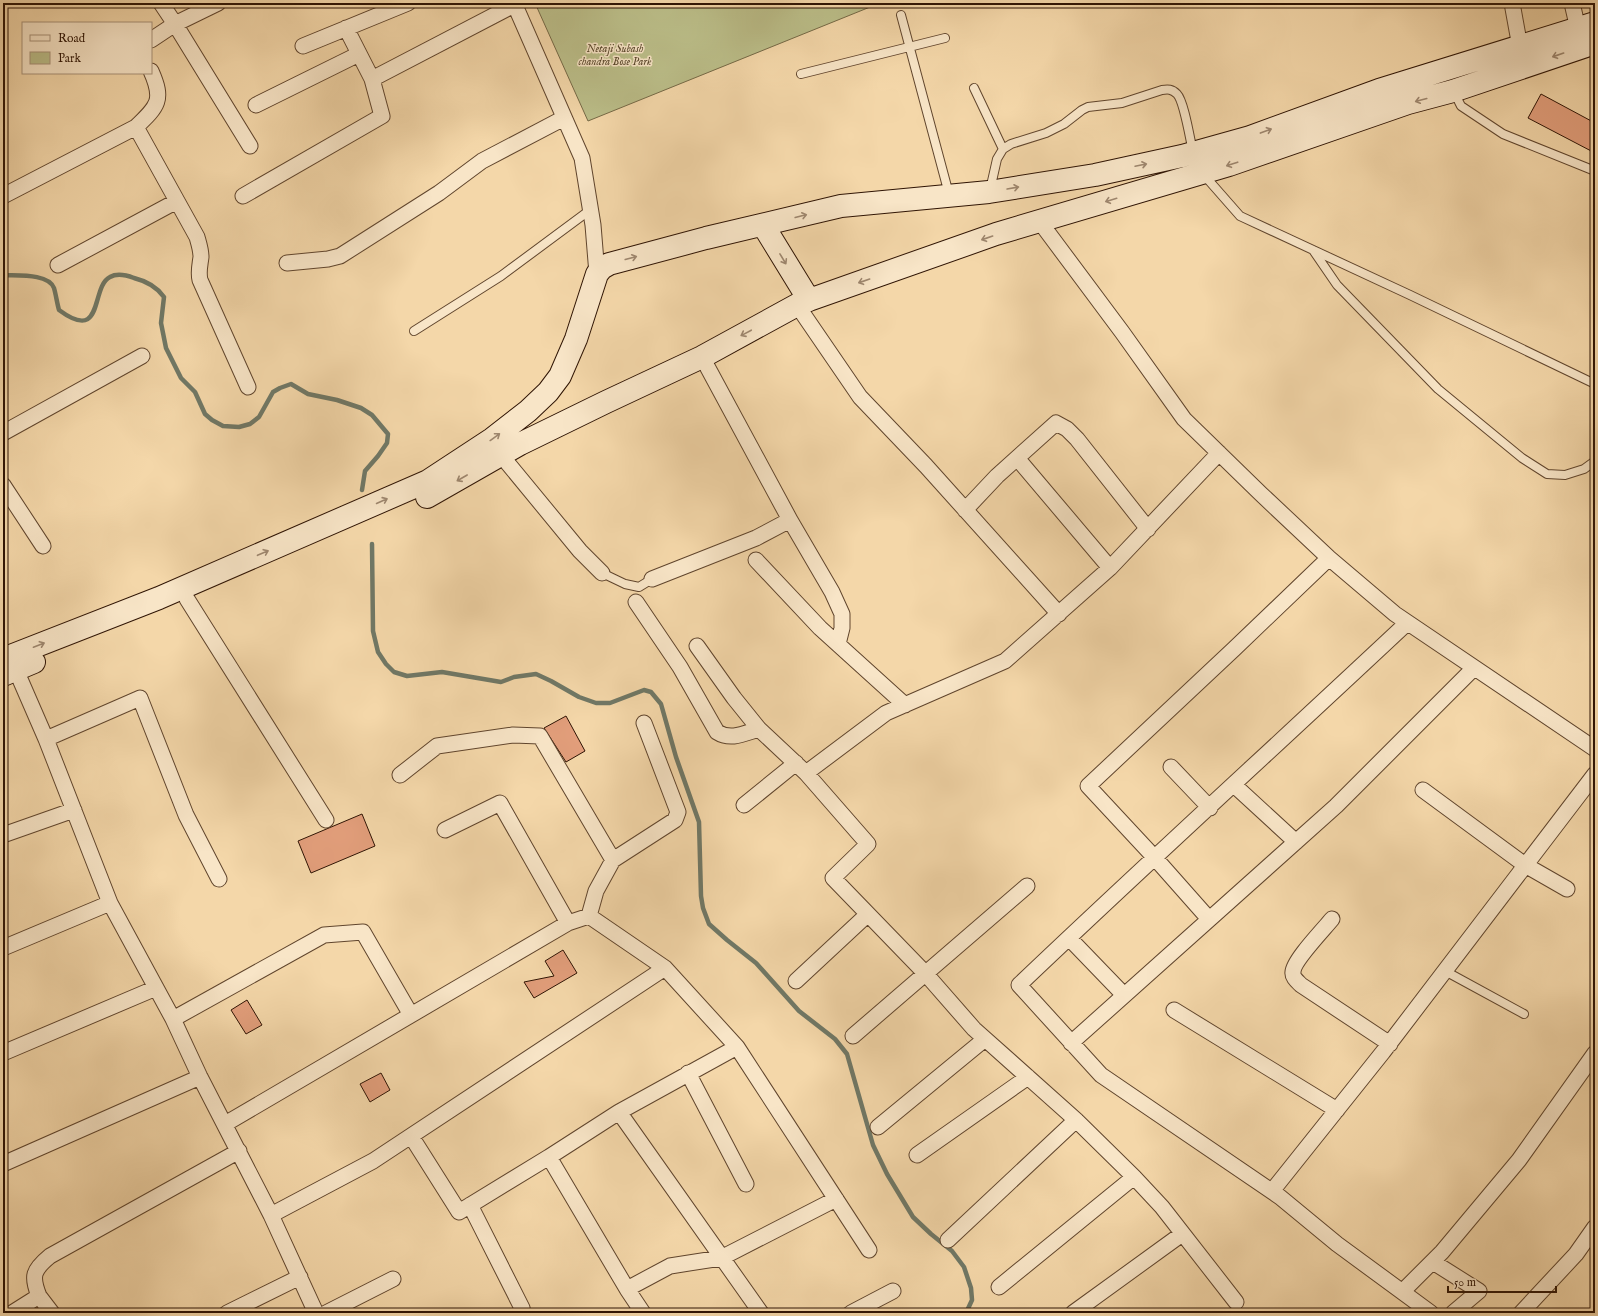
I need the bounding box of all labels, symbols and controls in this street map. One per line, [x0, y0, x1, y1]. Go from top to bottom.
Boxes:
legend [22, 22, 152, 74]
text: Road [58, 31, 86, 46]
park label: Netaji Subash chandra Bose Park [579, 42, 652, 69]
text: Park [58, 51, 81, 66]
one-way arrow [1552, 52, 1565, 59]
one-way arrow [1415, 96, 1428, 104]
one-way arrow [1260, 127, 1273, 134]
one-way arrow [1134, 161, 1147, 169]
one-way arrow [1225, 161, 1238, 168]
one-way arrow [1006, 184, 1019, 192]
one-way arrow [1105, 197, 1118, 204]
one-way arrow [795, 211, 808, 219]
one-way arrow [981, 234, 993, 242]
one-way arrow [780, 253, 788, 265]
one-way arrow [624, 254, 637, 261]
one-way arrow [858, 278, 871, 285]
one-way arrow [740, 330, 752, 338]
one-way arrow [489, 433, 500, 441]
one-way arrow [456, 474, 468, 482]
one-way arrow [376, 497, 388, 504]
one-way arrow [257, 549, 269, 556]
one-way arrow [33, 640, 45, 648]
scale bar [1448, 1268, 1556, 1294]
text: 50 m [1454, 1275, 1476, 1290]

